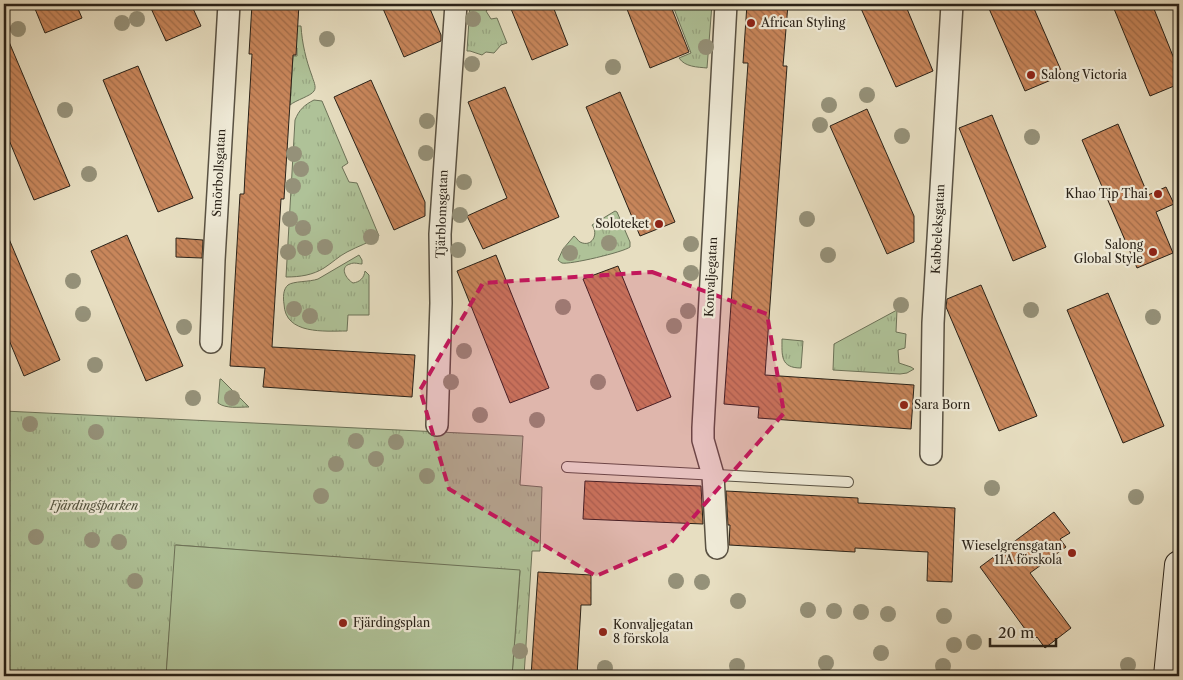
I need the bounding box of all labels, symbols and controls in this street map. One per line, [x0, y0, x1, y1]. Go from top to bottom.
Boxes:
place label: African Styling [760, 15, 846, 30]
marker: African Styling [745, 17, 757, 29]
place label: Salong Victoria [1041, 67, 1128, 82]
marker: Salong Victoria [1025, 69, 1037, 81]
street label: Smörbollsgatan [209, 128, 228, 218]
street label: Tjärblomsgatan [432, 169, 451, 259]
street label: Kabbeleksgatan [928, 183, 947, 274]
place label: Khao Tip Thai [1065, 186, 1148, 201]
marker: Khao Tip Thai [1152, 188, 1164, 200]
place label: Soloteket [595, 216, 650, 231]
marker: Soloteket [653, 218, 665, 230]
street label: Konvaljegatan [701, 236, 720, 317]
place label: Salong Global Style [1074, 237, 1144, 266]
marker: Salong Global Style [1147, 246, 1159, 258]
place label: Sara Born [914, 397, 971, 412]
marker: Sara Born [898, 399, 910, 411]
park label: Fjärdingsparken [49, 498, 138, 513]
place label: Wieselgrensgatan 11A förskola [961, 538, 1063, 567]
marker: Wieselgrensgatan 11A förskola [1066, 547, 1078, 559]
place label: Fjärdingsplan [353, 615, 431, 630]
scale bar [990, 615, 1057, 647]
marker: Fjärdingsplan [337, 617, 349, 629]
place label: Konvaljegatan 8 förskola [613, 617, 694, 646]
text: 20 m [998, 623, 1034, 642]
marker: Konvaljegatan 8 förskola [597, 626, 609, 638]

